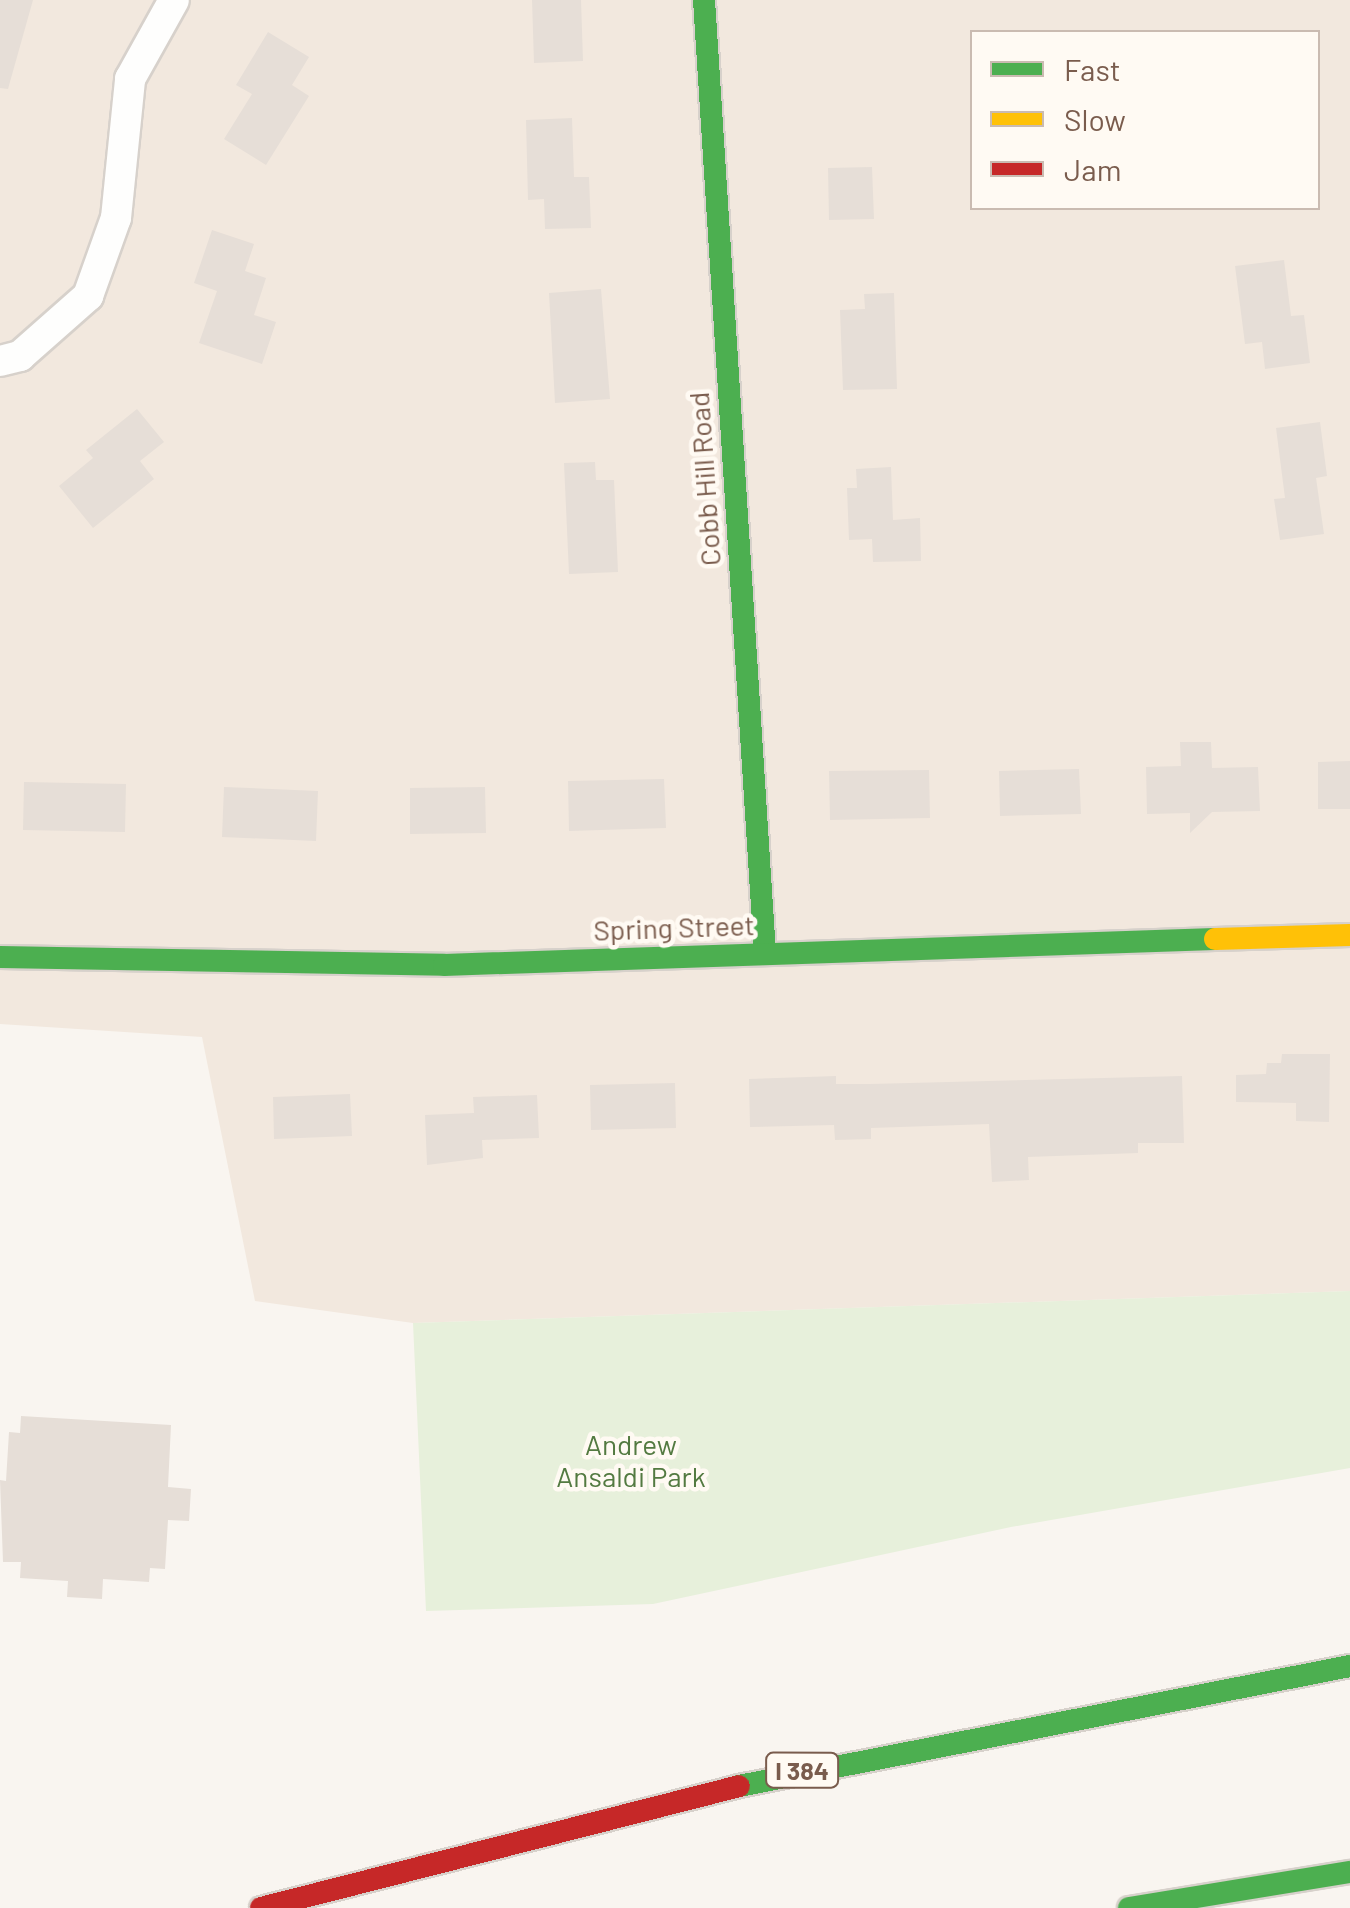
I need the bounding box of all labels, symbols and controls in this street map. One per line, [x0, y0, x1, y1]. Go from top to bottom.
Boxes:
legend [970, 30, 1320, 210]
text: Fast [1064, 51, 1121, 87]
text: Slow [1064, 101, 1126, 137]
text: Jam [1064, 151, 1121, 187]
street label: Cobb Hill Road [681, 391, 727, 567]
street label: Spring Street [593, 907, 755, 947]
park label: Andrew Ansaldi Park [556, 1427, 706, 1493]
road number: I 384 [764, 1750, 840, 1790]

